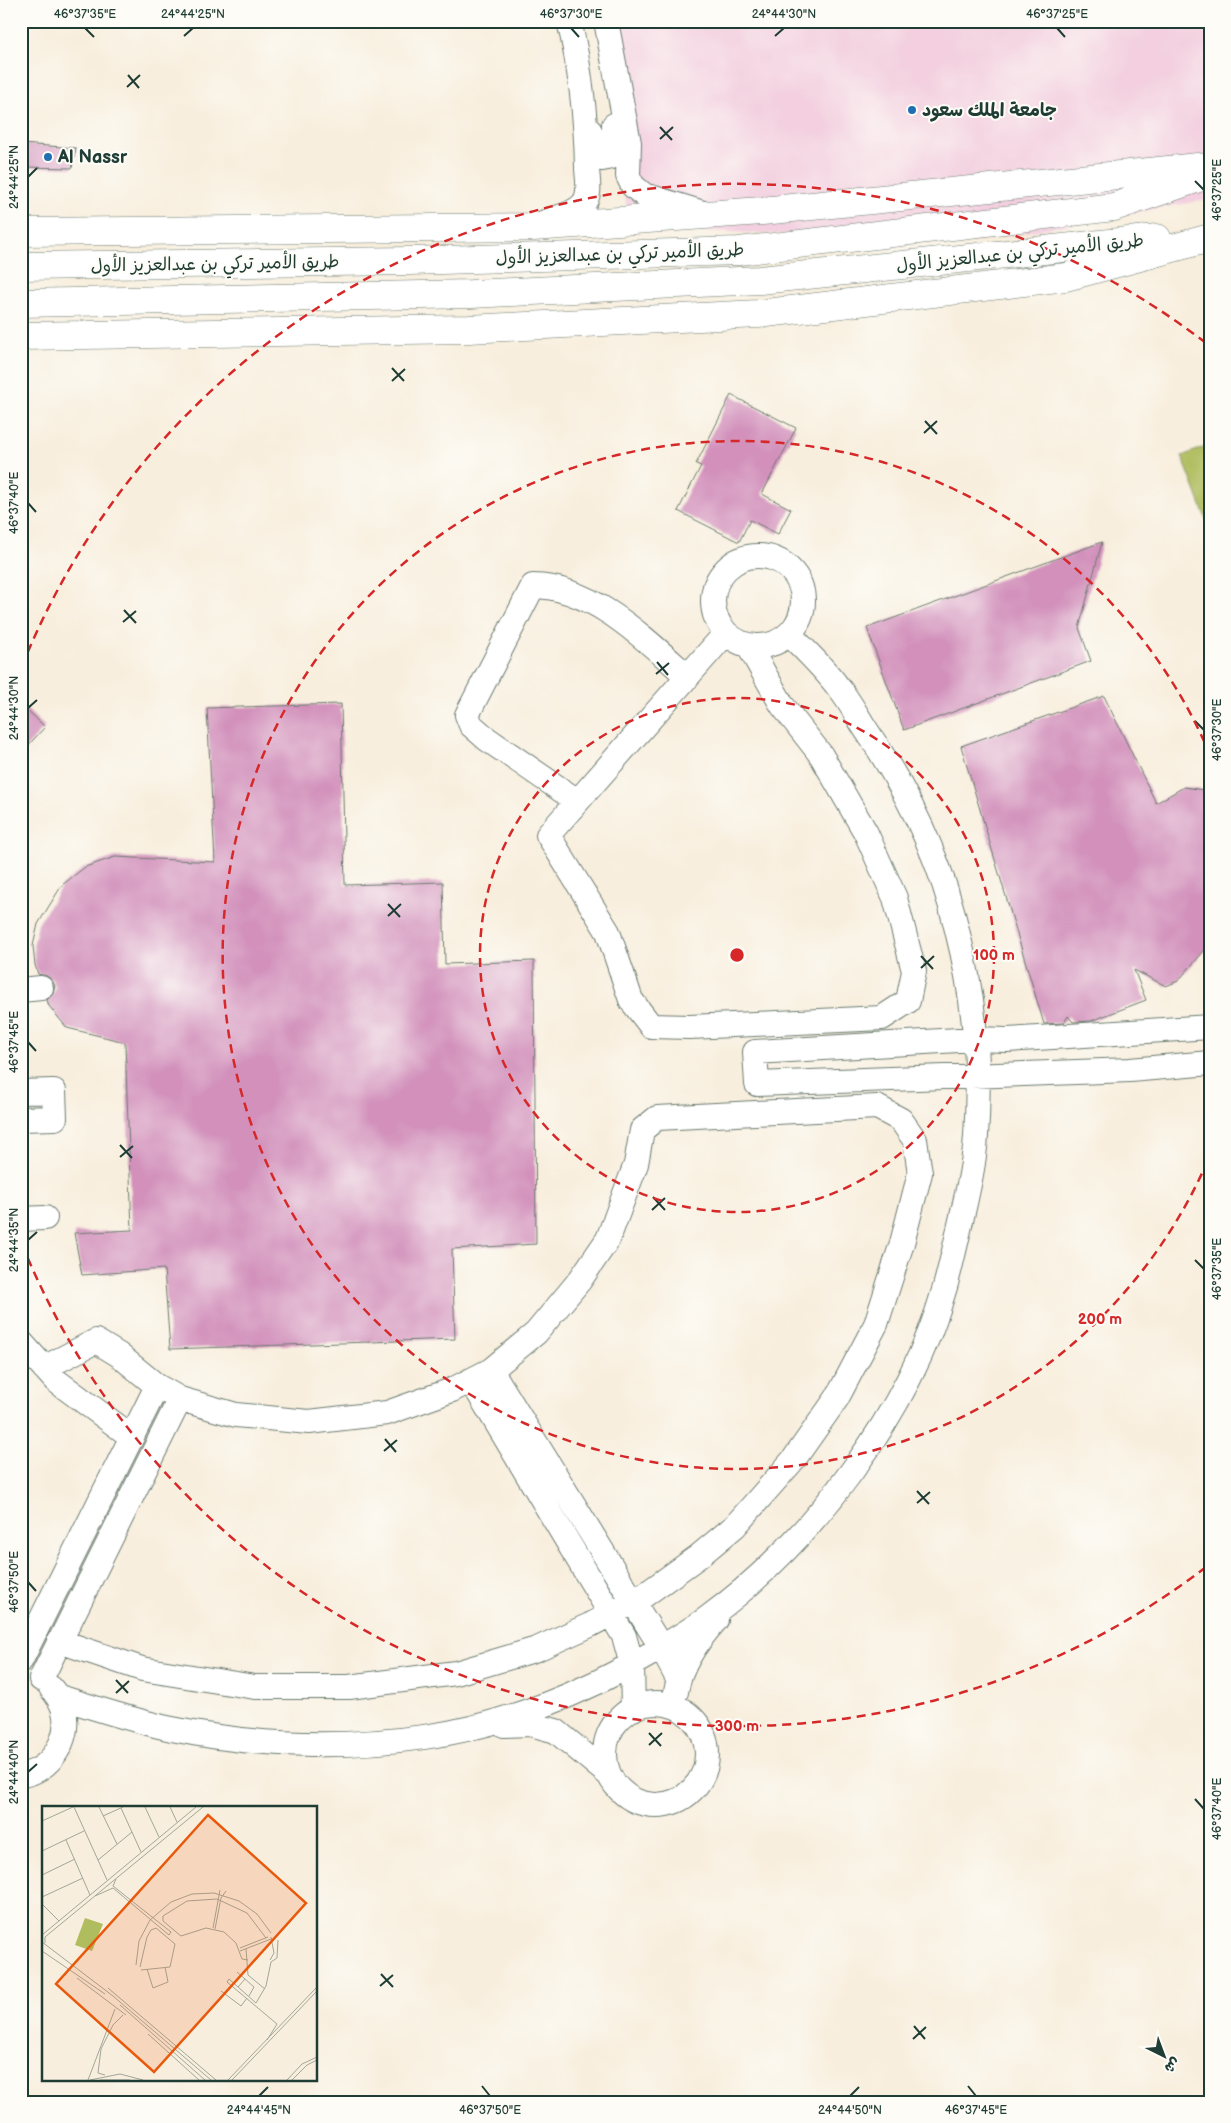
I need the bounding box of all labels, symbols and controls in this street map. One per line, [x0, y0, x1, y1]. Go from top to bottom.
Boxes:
text: 46°37'35"E [54, 7, 116, 22]
text: 24°44'25"N [161, 7, 225, 22]
text: 46°37'30"E [540, 7, 602, 22]
text: 24°44'30"N [752, 7, 816, 22]
text: 46°37'25"E [1026, 7, 1088, 22]
place label: جامعة الملك سعود [922, 100, 1057, 122]
marker: جامعة الملك سعود [906, 104, 918, 116]
text: 24°44'25"N [7, 145, 22, 209]
place label: Al Nassr [57, 147, 128, 168]
marker: Al Nassr [42, 151, 54, 163]
text: 46°37'25"E [1210, 159, 1225, 221]
street label: طريق الأمير تركي بن عبدالعزيز الأول [895, 228, 1145, 281]
street label: طريق الأمير تركي بن عبدالعزيز الأول [495, 237, 745, 274]
street label: طريق الأمير تركي بن عبدالعزيز الأول [90, 249, 340, 282]
text: 46°37'40"E [7, 472, 22, 534]
text: 24°44'30"N [7, 676, 22, 740]
text: 46°37'30"E [1210, 699, 1225, 761]
centre of rings [728, 946, 746, 964]
text: 100 m [973, 946, 1015, 965]
text: 46°37'45"E [7, 1011, 22, 1073]
text: 24°44'35"N [7, 1208, 22, 1272]
text: 46°37'35"E [1210, 1238, 1225, 1300]
text: 200 m [1078, 1310, 1122, 1329]
text: 46°37'50"E [7, 1551, 22, 1613]
text: 300 m [715, 1717, 759, 1736]
text: 24°44'40"N [7, 1740, 22, 1804]
text: 46°37'40"E [1210, 1778, 1225, 1840]
inset map [42, 1806, 318, 2080]
north arrow [1138, 2030, 1188, 2080]
text: ش [1161, 2054, 1184, 2077]
text: 24°44'45"N [227, 2103, 291, 2118]
text: 46°37'50"E [459, 2103, 521, 2118]
text: 24°44'50"N [818, 2103, 882, 2118]
text: 46°37'45"E [945, 2103, 1007, 2118]

